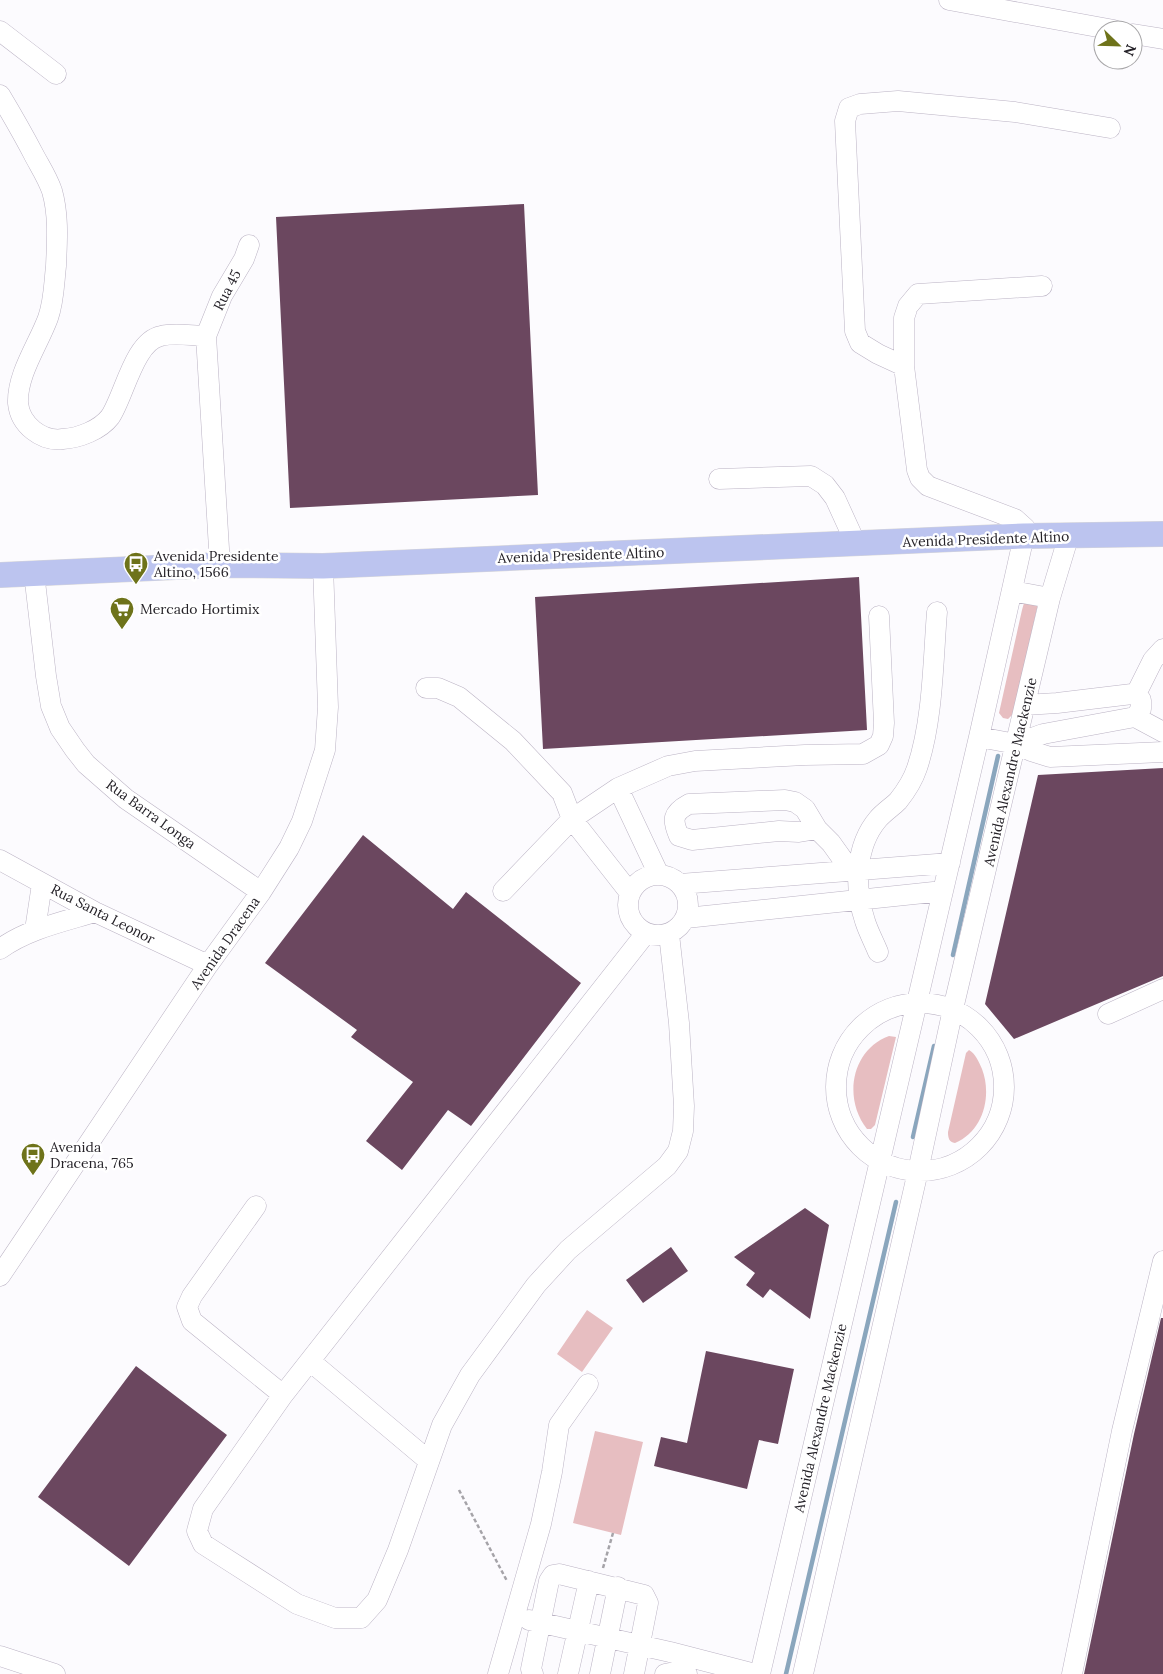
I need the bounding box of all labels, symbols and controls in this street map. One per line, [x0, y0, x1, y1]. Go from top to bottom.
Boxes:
north arrow [1093, 20, 1143, 70]
text: N [1119, 42, 1140, 59]
street label: Rua 45 [209, 267, 245, 313]
street label: Avenida Presidente Altino [901, 527, 1070, 551]
street label: Avenida Presidente Altino [496, 543, 665, 567]
place label: Avenida Presidente Altino, 1566 [153, 547, 279, 581]
bus stop icon: Avenida Presidente Altino, 1566 [123, 551, 149, 585]
supermarket icon: Mercado Hortimix [109, 596, 135, 630]
place label: Mercado Hortimix [140, 600, 260, 618]
street label: Avenida Alexandre Mackenzie [979, 675, 1041, 869]
street label: Rua Barra Longa [103, 775, 199, 853]
street label: Rua Santa Leonor [48, 880, 158, 948]
street label: Avenida Dracena [186, 893, 264, 994]
place label: Avenida Dracena, 765 [49, 1138, 134, 1172]
bus stop icon: Avenida Dracena, 765 [20, 1142, 46, 1176]
street label: Avenida Alexandre Mackenzie [789, 1321, 851, 1515]

